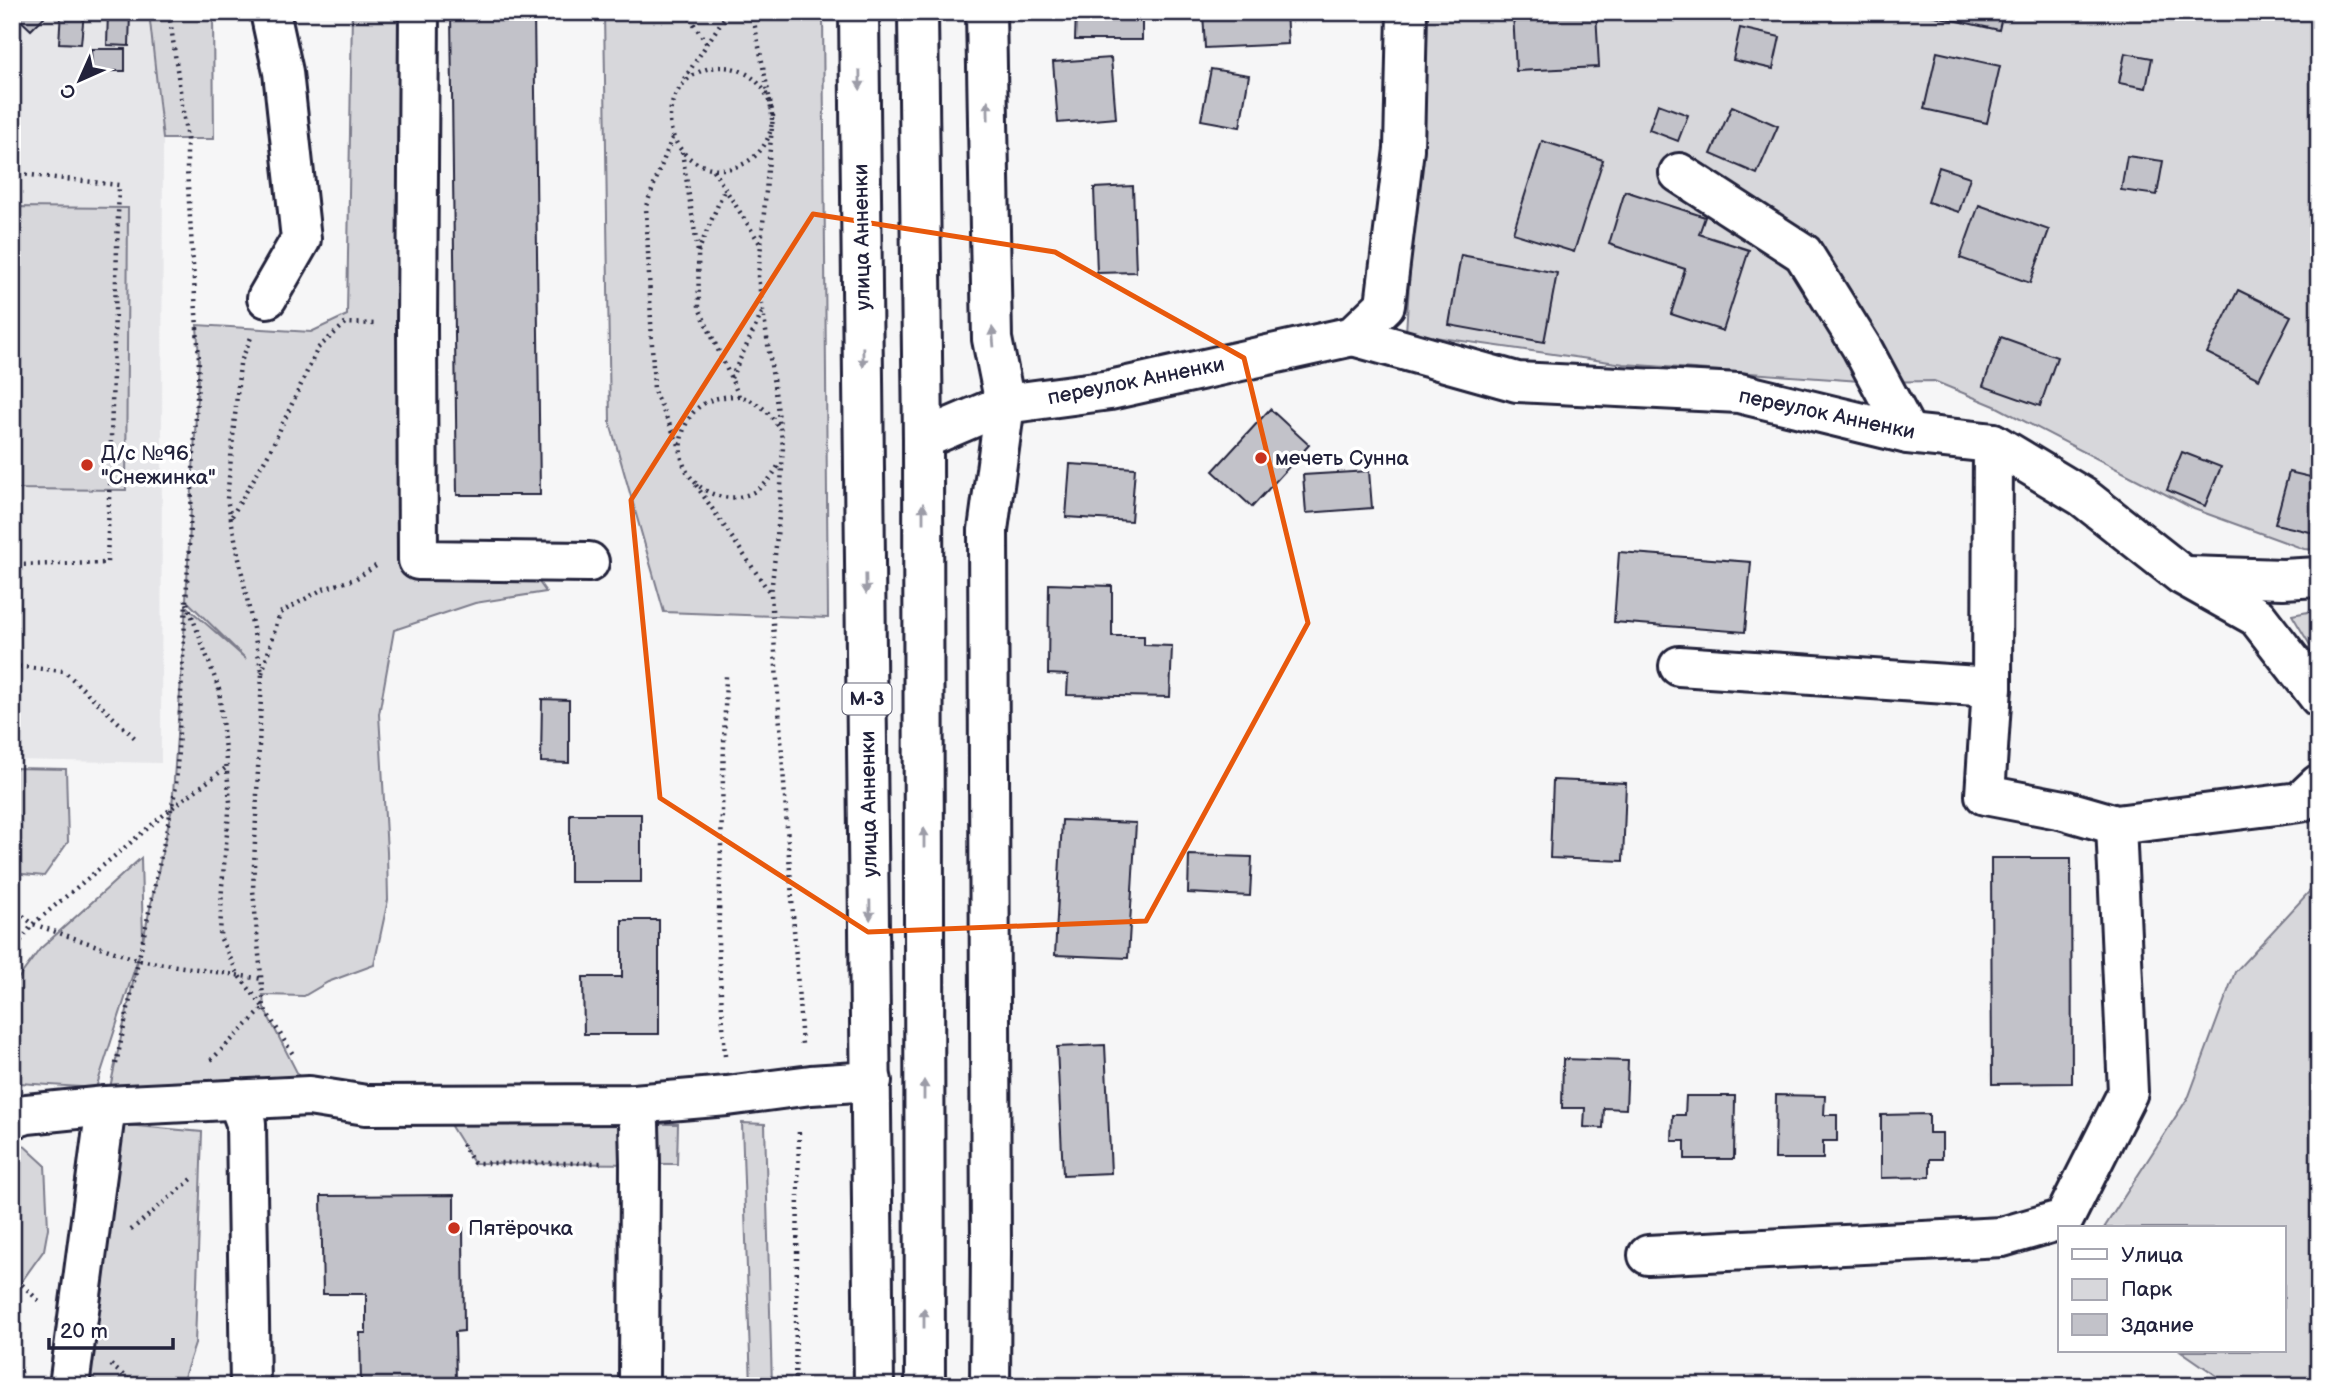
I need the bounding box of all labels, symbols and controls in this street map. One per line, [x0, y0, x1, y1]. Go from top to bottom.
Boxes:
north arrow [46, 46, 116, 116]
one-way arrow [854, 70, 866, 92]
text: С [56, 78, 82, 104]
one-way arrow [982, 98, 993, 120]
street label: улица Анненки [848, 163, 876, 311]
one-way arrow [987, 326, 998, 348]
one-way arrow [857, 346, 869, 368]
street label: переулок Анненки [1045, 352, 1227, 410]
street label: переулок Анненки [1736, 383, 1918, 445]
place label: Д/с №96 "Снежинка" [101, 441, 216, 490]
place label: мечеть Сунна [1275, 446, 1410, 471]
marker: мечеть Сунна [1253, 450, 1269, 466]
marker: Д/с №96 "Снежинка" [79, 457, 95, 473]
one-way arrow [917, 501, 929, 523]
one-way arrow [860, 574, 872, 596]
road number: М-3 [842, 684, 892, 714]
street label: улица Анненки [855, 730, 883, 878]
one-way arrow [918, 827, 930, 849]
one-way arrow [864, 899, 876, 921]
one-way arrow [918, 1079, 930, 1101]
place label: Пятёрочка [468, 1216, 574, 1241]
marker: Пятёрочка [446, 1220, 462, 1236]
legend [2058, 1226, 2286, 1352]
text: Улица [2121, 1243, 2184, 1268]
text: Парк [2121, 1277, 2172, 1302]
one-way arrow [918, 1306, 930, 1328]
scale bar [49, 1307, 173, 1351]
text: Здание [2121, 1313, 2194, 1338]
text: 20 m [60, 1319, 108, 1344]

